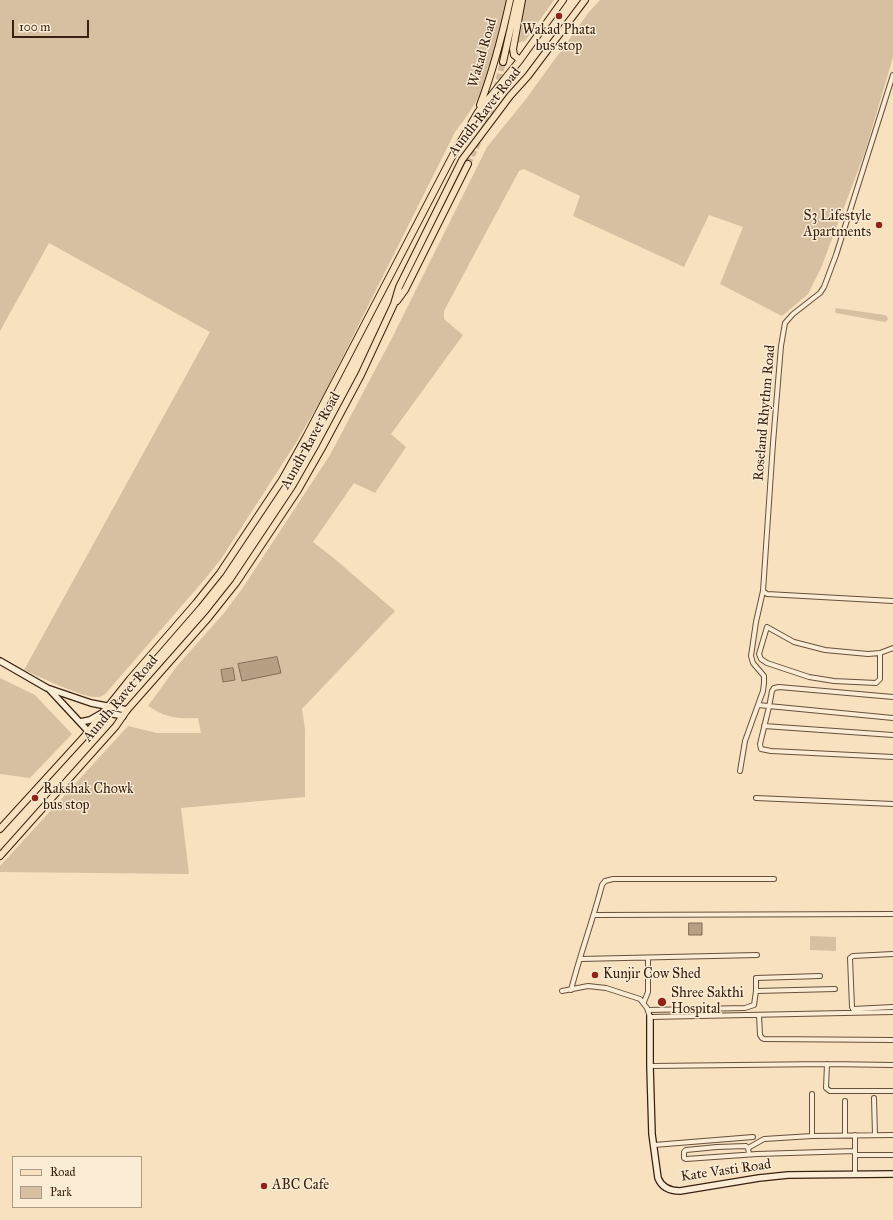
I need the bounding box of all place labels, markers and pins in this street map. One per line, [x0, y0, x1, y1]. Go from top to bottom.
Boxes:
marker: Wakad Phata bus stop [554, 11, 564, 21]
place label: Wakad Phata bus stop [522, 23, 596, 56]
place label: S3 Lifestyle Apartments [803, 209, 871, 242]
marker: S3 Lifestyle Apartments [874, 220, 884, 230]
place label: Rakshak Chowk bus stop [43, 782, 134, 814]
marker: Rakshak Chowk bus stop [30, 793, 40, 803]
place label: Kunjir Cow Shed [603, 967, 701, 983]
marker: Kunjir Cow Shed [590, 970, 600, 980]
place label: Shree Sakthi Hospital [671, 986, 744, 1018]
marker: Shree Sakthi Hospital [656, 996, 668, 1008]
place label: ABC Cafe [272, 1178, 329, 1194]
marker: ABC Cafe [259, 1181, 269, 1191]

